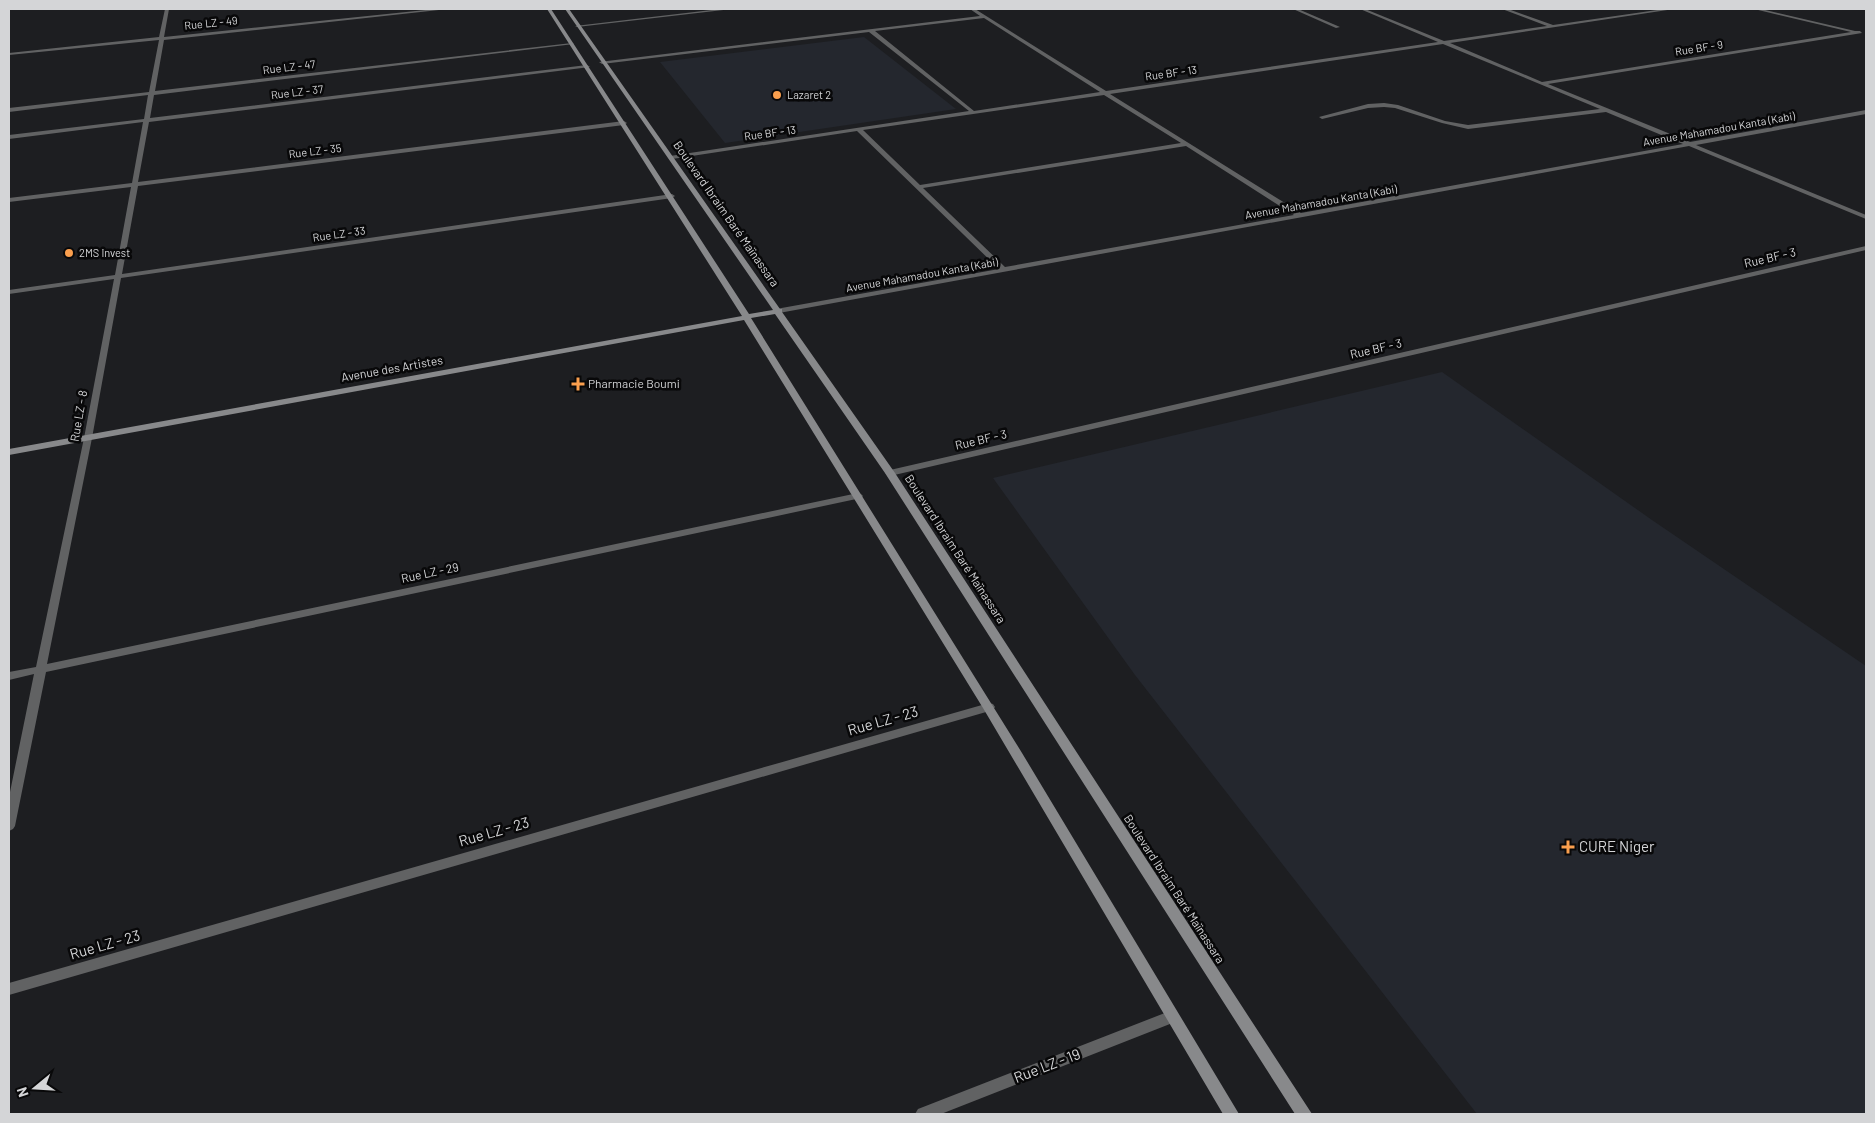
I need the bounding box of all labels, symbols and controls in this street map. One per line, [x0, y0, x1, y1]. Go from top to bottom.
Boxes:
street label: Rue LZ - 49 [184, 13, 238, 32]
street label: Rue BF - 9 [1674, 37, 1724, 58]
street label: Rue LZ - 47 [262, 57, 316, 76]
street label: Rue BF - 13 [1144, 62, 1198, 83]
street label: Rue LZ - 37 [270, 82, 324, 101]
place label: Lazaret 2 [787, 88, 831, 101]
marker: Lazaret 2 [771, 89, 783, 101]
street label: Avenue Mahamadou Kanta (Kabi) [1642, 109, 1796, 148]
street label: Rue BF - 13 [743, 122, 797, 143]
street label: Boulevard Ibraim Baré Maïnassara [671, 138, 783, 289]
street label: Rue LZ - 35 [288, 141, 342, 160]
street label: Avenue Mahamadou Kanta (Kabi) [1244, 182, 1398, 221]
street label: Rue LZ - 33 [312, 223, 366, 244]
street label: Rue BF - 3 [1743, 244, 1797, 270]
place label: 2MS Invest [79, 246, 130, 259]
marker: 2MS Invest [63, 247, 75, 259]
street label: Avenue Mahamadou Kanta (Kabi) [845, 255, 999, 294]
street label: Rue BF - 3 [1349, 335, 1403, 361]
street label: Avenue des Artistes [340, 352, 444, 384]
place label: Pharmacie Boumi [588, 376, 680, 390]
marker: Pharmacie Boumi [572, 378, 584, 390]
street label: Rue LZ - 8 [67, 389, 89, 443]
street label: Rue BF - 3 [954, 426, 1008, 452]
street label: Boulevard Ibraim Baré Maïnassara [902, 471, 1009, 625]
street label: Rue LZ - 29 [400, 559, 460, 585]
street label: Rue LZ - 23 [845, 701, 920, 739]
street label: Boulevard Ibraim Baré Maïnassara [1121, 811, 1228, 965]
street label: Rue LZ - 23 [456, 812, 531, 850]
place label: CURE Niger [1579, 837, 1655, 855]
marker: CURE Niger [1561, 840, 1575, 854]
street label: Rue LZ - 23 [67, 925, 142, 963]
street label: Rue LZ - 19 [1011, 1044, 1083, 1086]
north arrow [10, 1063, 60, 1113]
text: N [13, 1085, 32, 1099]

